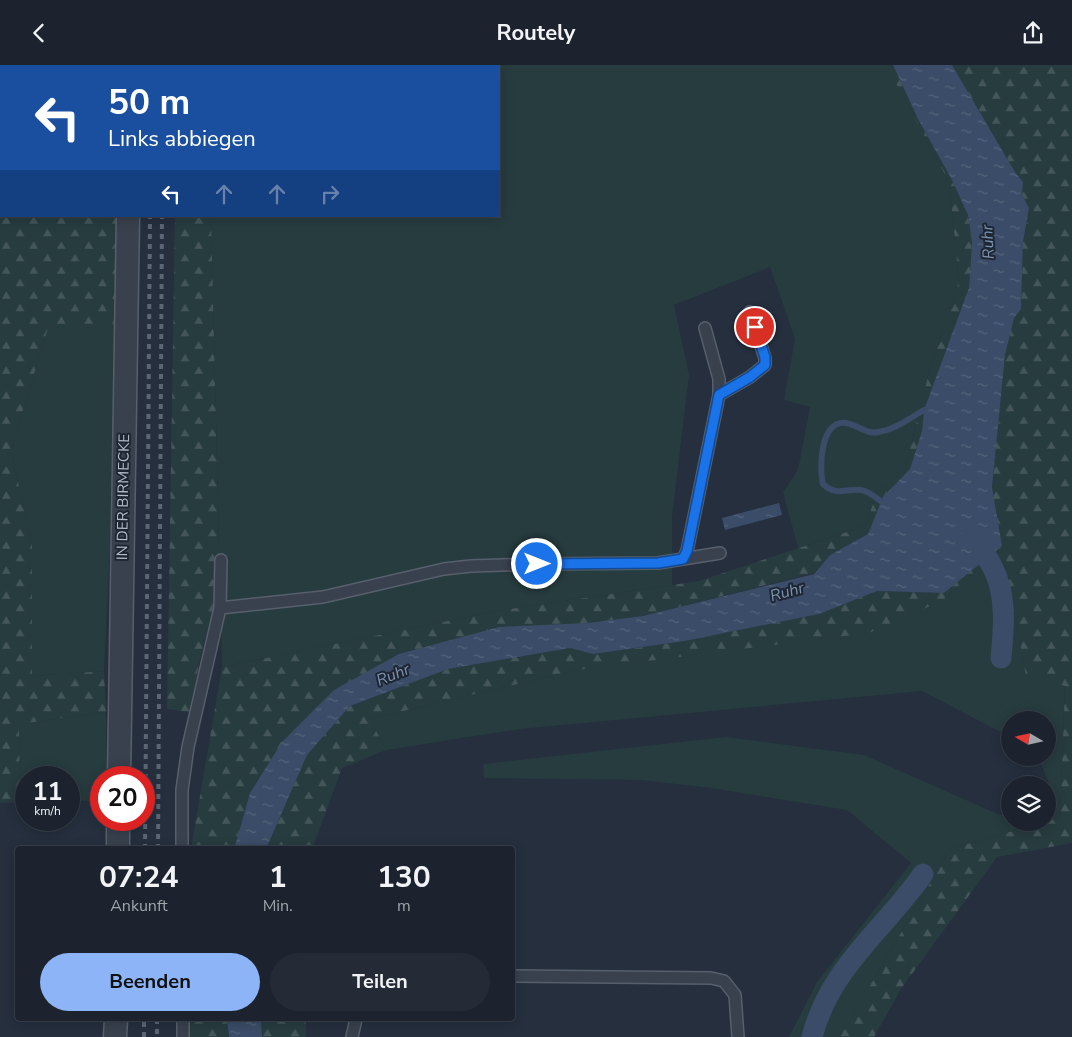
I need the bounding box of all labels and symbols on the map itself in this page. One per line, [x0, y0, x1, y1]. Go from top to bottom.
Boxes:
water label: Ruhr [976, 223, 1000, 260]
pin [734, 306, 776, 348]
street label: IN DER BIRMECKE [112, 434, 134, 560]
position arrow [510, 537, 562, 589]
water label: Ruhr [767, 576, 808, 607]
water label: Ruhr [373, 658, 414, 692]
north arrow [1001, 711, 1056, 766]
speed limit sign: 20 [90, 766, 155, 831]

